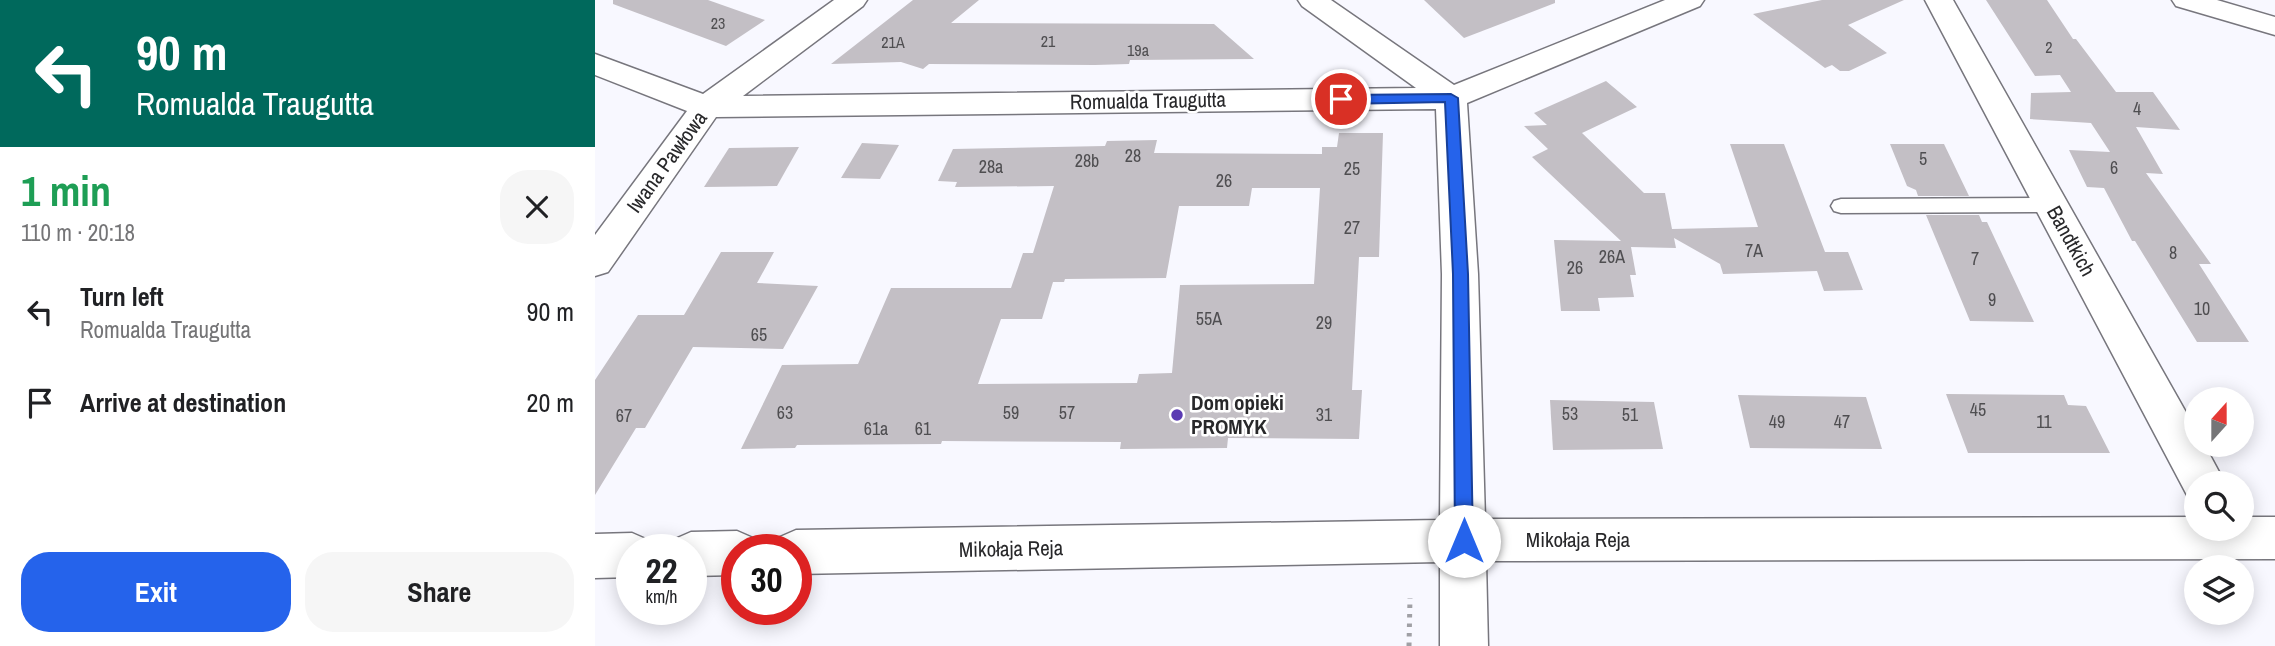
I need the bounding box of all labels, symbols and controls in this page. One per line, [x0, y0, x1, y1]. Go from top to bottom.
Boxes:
house number: 23 [711, 12, 725, 34]
text: 90 m [136, 19, 228, 85]
icon: left [21, 28, 112, 119]
house number: 21 [1041, 30, 1056, 52]
house number: 21A [881, 31, 905, 53]
house number: 2 [2045, 36, 2053, 58]
house number: 19a [1127, 39, 1150, 61]
pin [1311, 69, 1371, 129]
icon: arrive [1322, 80, 1360, 118]
text: Romualda Traugutta [136, 82, 374, 125]
street label: Romualda Traugutta [1070, 85, 1227, 116]
house number: 4 [2133, 96, 2141, 121]
street label: Iwana Pawłowa [620, 104, 714, 219]
house number: 28 [1125, 143, 1141, 168]
house number: 5 [1919, 146, 1927, 171]
house number: 28b [1075, 148, 1099, 173]
house number: 28a [979, 154, 1003, 179]
house number: 6 [2110, 155, 2118, 180]
house number: 25 [1344, 156, 1360, 181]
text: 1 min [21, 163, 111, 219]
house number: 26 [1216, 168, 1232, 193]
button: close [500, 170, 574, 244]
street label: Bandtkich [2040, 200, 2103, 281]
house number: 27 [1344, 215, 1360, 240]
text: 110 m · 20:18 [21, 217, 135, 248]
house number: 7A [1745, 238, 1763, 263]
house number: 8 [2169, 240, 2177, 265]
house number: 26A [1599, 244, 1625, 269]
house number: 7 [1971, 246, 1979, 271]
house number: 26 [1567, 255, 1583, 280]
text: Turn left [80, 279, 164, 314]
house number: 9 [1988, 287, 1996, 312]
icon: left [21, 293, 59, 331]
text: 90 m [527, 294, 574, 329]
house number: 10 [2194, 296, 2210, 321]
house number: 55A [1196, 306, 1222, 331]
house number: 29 [1316, 310, 1332, 335]
text: Romualda Traugutta [80, 314, 251, 345]
house number: 65 [751, 322, 767, 347]
icon: arrive [21, 384, 59, 422]
text: Arrive at destination [80, 385, 286, 420]
text: 20 m [527, 385, 574, 420]
north arrow [2184, 387, 2254, 457]
map controls [2184, 387, 2254, 625]
place label: Dom opieki PROMYK [1191, 388, 1284, 441]
house number: 45 [1970, 397, 1986, 422]
house number: 63 [777, 400, 793, 425]
house number: 59 [1003, 400, 1019, 425]
house number: 57 [1059, 400, 1075, 425]
house number: 53 [1562, 401, 1578, 426]
house number: 31 [1316, 402, 1333, 427]
house number: 51 [1622, 402, 1639, 427]
house number: 67 [616, 403, 632, 428]
marker: Dom opieki PROMYK [1169, 407, 1185, 423]
house number: 49 [1769, 409, 1785, 434]
house number: 47 [1834, 409, 1850, 434]
house number: 11 [2036, 409, 2052, 434]
house number: 61a [864, 416, 888, 441]
house number: 61 [915, 416, 932, 441]
button: search [2184, 471, 2254, 541]
position arrow [1427, 504, 1501, 578]
street label: Mikołaja Reja [1526, 525, 1631, 554]
street label: Mikołaja Reja [959, 533, 1064, 564]
speed limit sign: 30 [721, 534, 812, 625]
text: 22 [646, 547, 677, 594]
button: Exit [21, 552, 291, 632]
button: Share [305, 552, 574, 632]
button: layers [2184, 555, 2254, 625]
text: km/h [646, 584, 678, 609]

